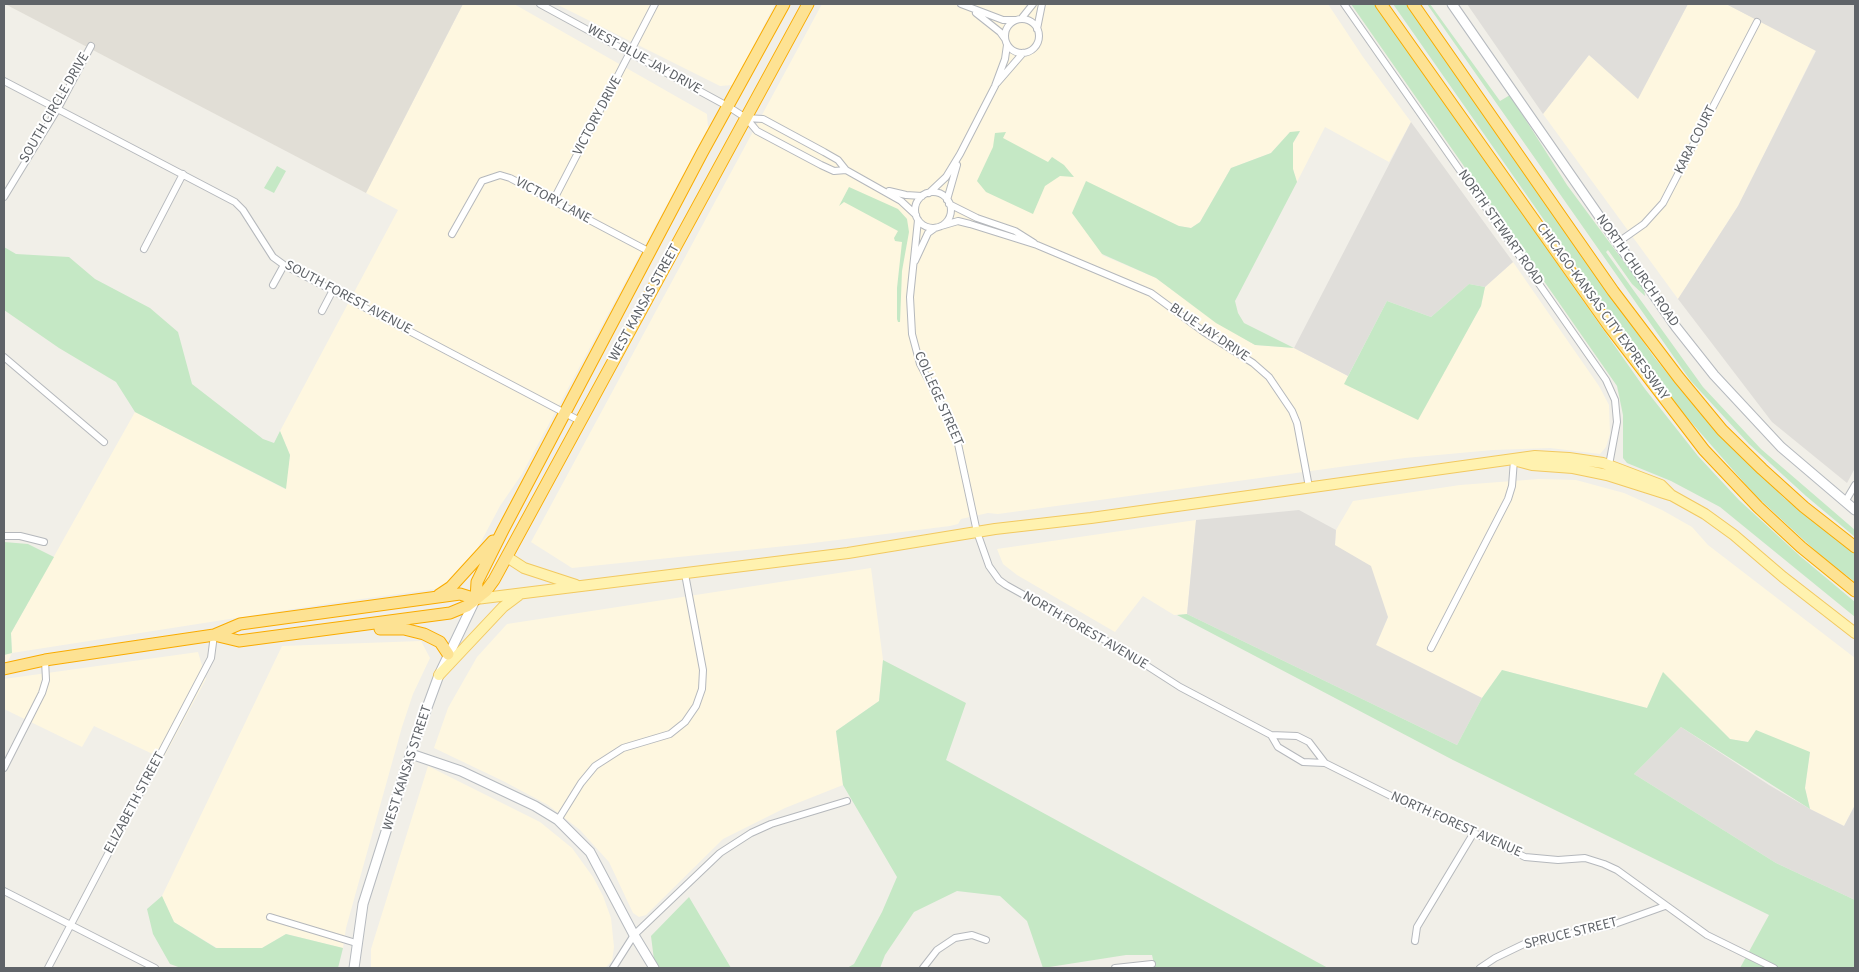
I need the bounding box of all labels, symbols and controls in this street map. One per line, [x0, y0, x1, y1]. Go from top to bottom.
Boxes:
street label: WEST BLUE JAY DRIVE [584, 22, 704, 98]
street label: SOUTH CIRCLE DRIVE [17, 50, 93, 166]
street label: VICTORY DRIVE [570, 73, 626, 159]
street label: KARA COURT [1671, 103, 1721, 177]
street label: NORTH STEWART ROAD [1454, 167, 1546, 289]
street label: VICTORY LANE [512, 174, 594, 228]
street label: NORTH CHURCH ROAD [1592, 212, 1682, 330]
street label: CHICAGO-KANSAS CITY EXPRESSWAY [1532, 220, 1672, 404]
street label: WEST KANSAS STREET [606, 242, 684, 364]
street label: SOUTH FOREST AVENUE [282, 257, 414, 339]
street label: BLUE JAY DRIVE [1166, 300, 1252, 366]
street label: COLLEGE STREET [910, 349, 966, 449]
street label: NORTH FOREST AVENUE [1019, 588, 1151, 674]
street label: WEST KANSAS STREET [380, 703, 436, 833]
street label: ELIZABETH STREET [101, 749, 169, 857]
street label: NORTH FOREST AVENUE [1388, 788, 1524, 862]
street label: SPRUCE STREET [1523, 914, 1619, 954]

